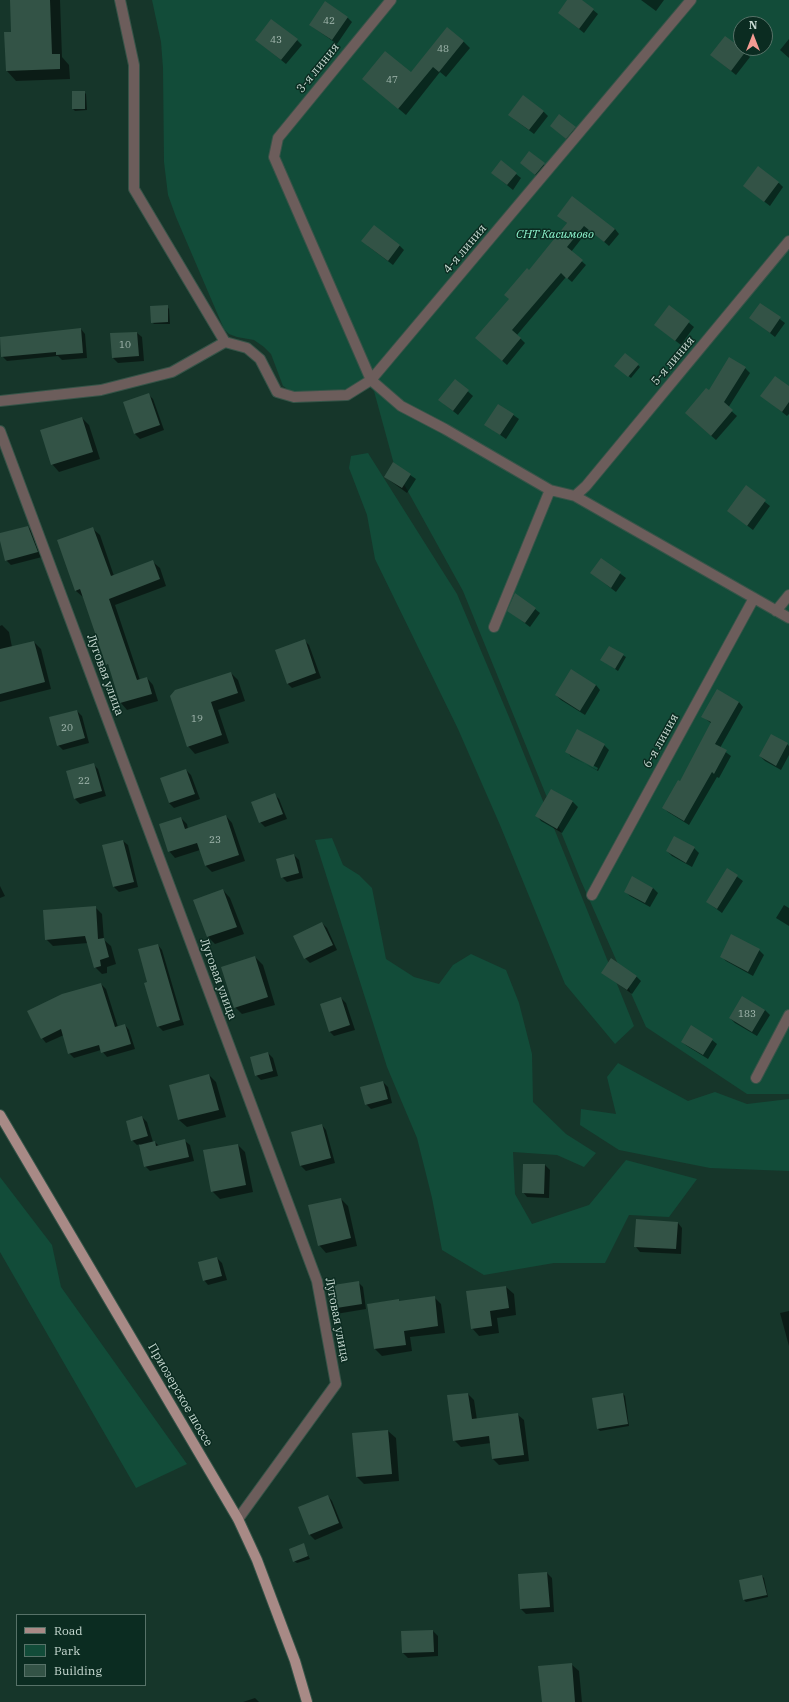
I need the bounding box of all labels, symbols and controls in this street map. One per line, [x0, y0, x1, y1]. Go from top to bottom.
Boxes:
house number: 42 [323, 15, 335, 27]
north arrow [733, 16, 773, 56]
text: N [749, 18, 757, 32]
house number: 43 [270, 34, 282, 46]
street label: 3-я линия [294, 40, 342, 96]
house number: 48 [437, 43, 449, 55]
house number: 47 [386, 74, 398, 86]
street label: 4-я линия [440, 221, 490, 277]
park label: СНТ Касимово [516, 228, 594, 242]
street label: 5-я линия [648, 333, 698, 389]
house number: 10 [119, 339, 131, 351]
street label: Луговая улица [84, 632, 126, 718]
street label: 6-я линия [640, 711, 682, 771]
house number: 19 [191, 713, 203, 725]
house number: 20 [61, 722, 73, 734]
house number: 22 [78, 775, 90, 787]
house number: 23 [209, 834, 221, 846]
street label: Луговая улица [197, 936, 239, 1022]
house number: 183 [738, 1008, 756, 1020]
street label: Луговая улица [322, 1277, 352, 1363]
street label: Приозерское шоссе [145, 1341, 215, 1449]
legend [16, 1614, 146, 1686]
text: Road [54, 1623, 83, 1638]
text: Park [54, 1643, 80, 1658]
text: Building [54, 1663, 102, 1678]

